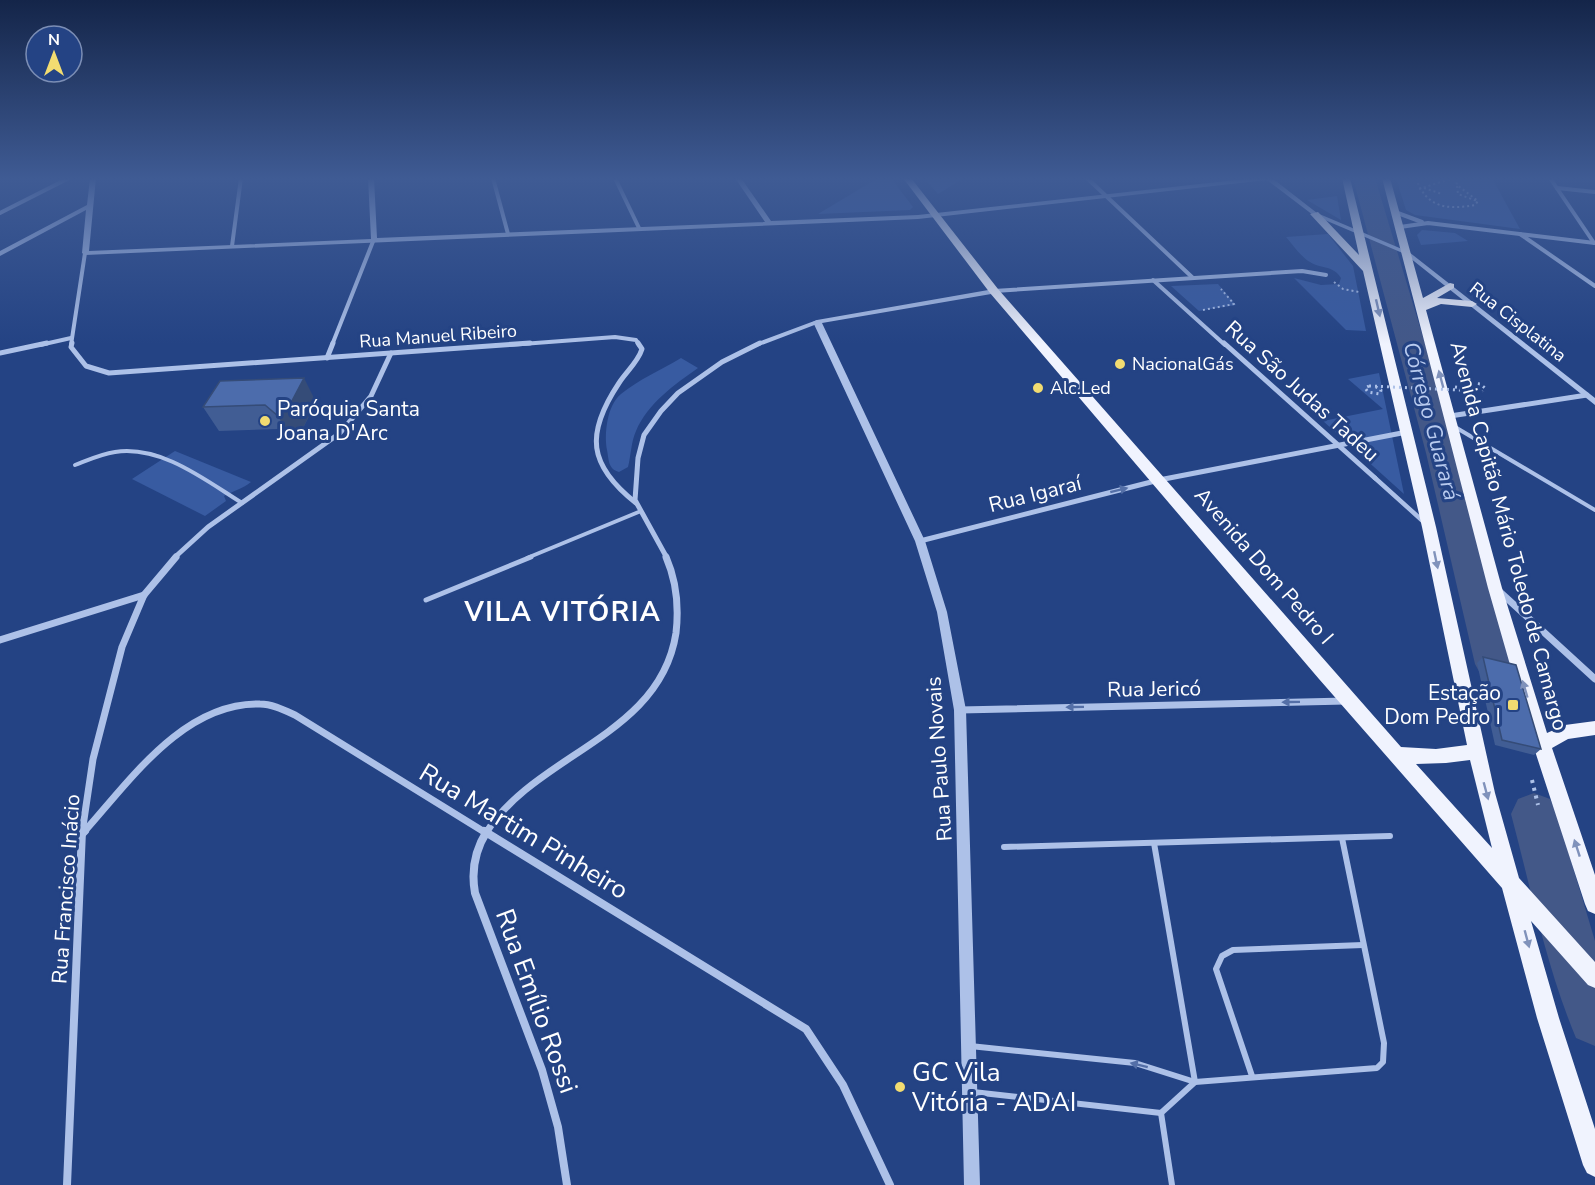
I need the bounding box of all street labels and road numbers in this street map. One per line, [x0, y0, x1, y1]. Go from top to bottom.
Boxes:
street label: Rua Cisplatina [1465, 277, 1571, 367]
street label: Rua São Judas Tadeu [1219, 314, 1385, 468]
street label: Rua Manuel Ribeiro [358, 319, 518, 353]
street label: Avenida Capitão Mário Toledo de Camargo [1443, 338, 1575, 734]
street label: Rua Igaraí [986, 469, 1085, 519]
street label: Avenida Dom Pedro I [1188, 482, 1340, 650]
street label: Rua Jericó [1107, 674, 1201, 704]
street label: Rua Paulo Novais [919, 676, 959, 842]
street label: Rua Martim Pinheiro [413, 755, 635, 908]
street label: Rua Francisco Inácio [45, 793, 87, 985]
street label: Rua Emílio Rossi [487, 904, 586, 1098]

